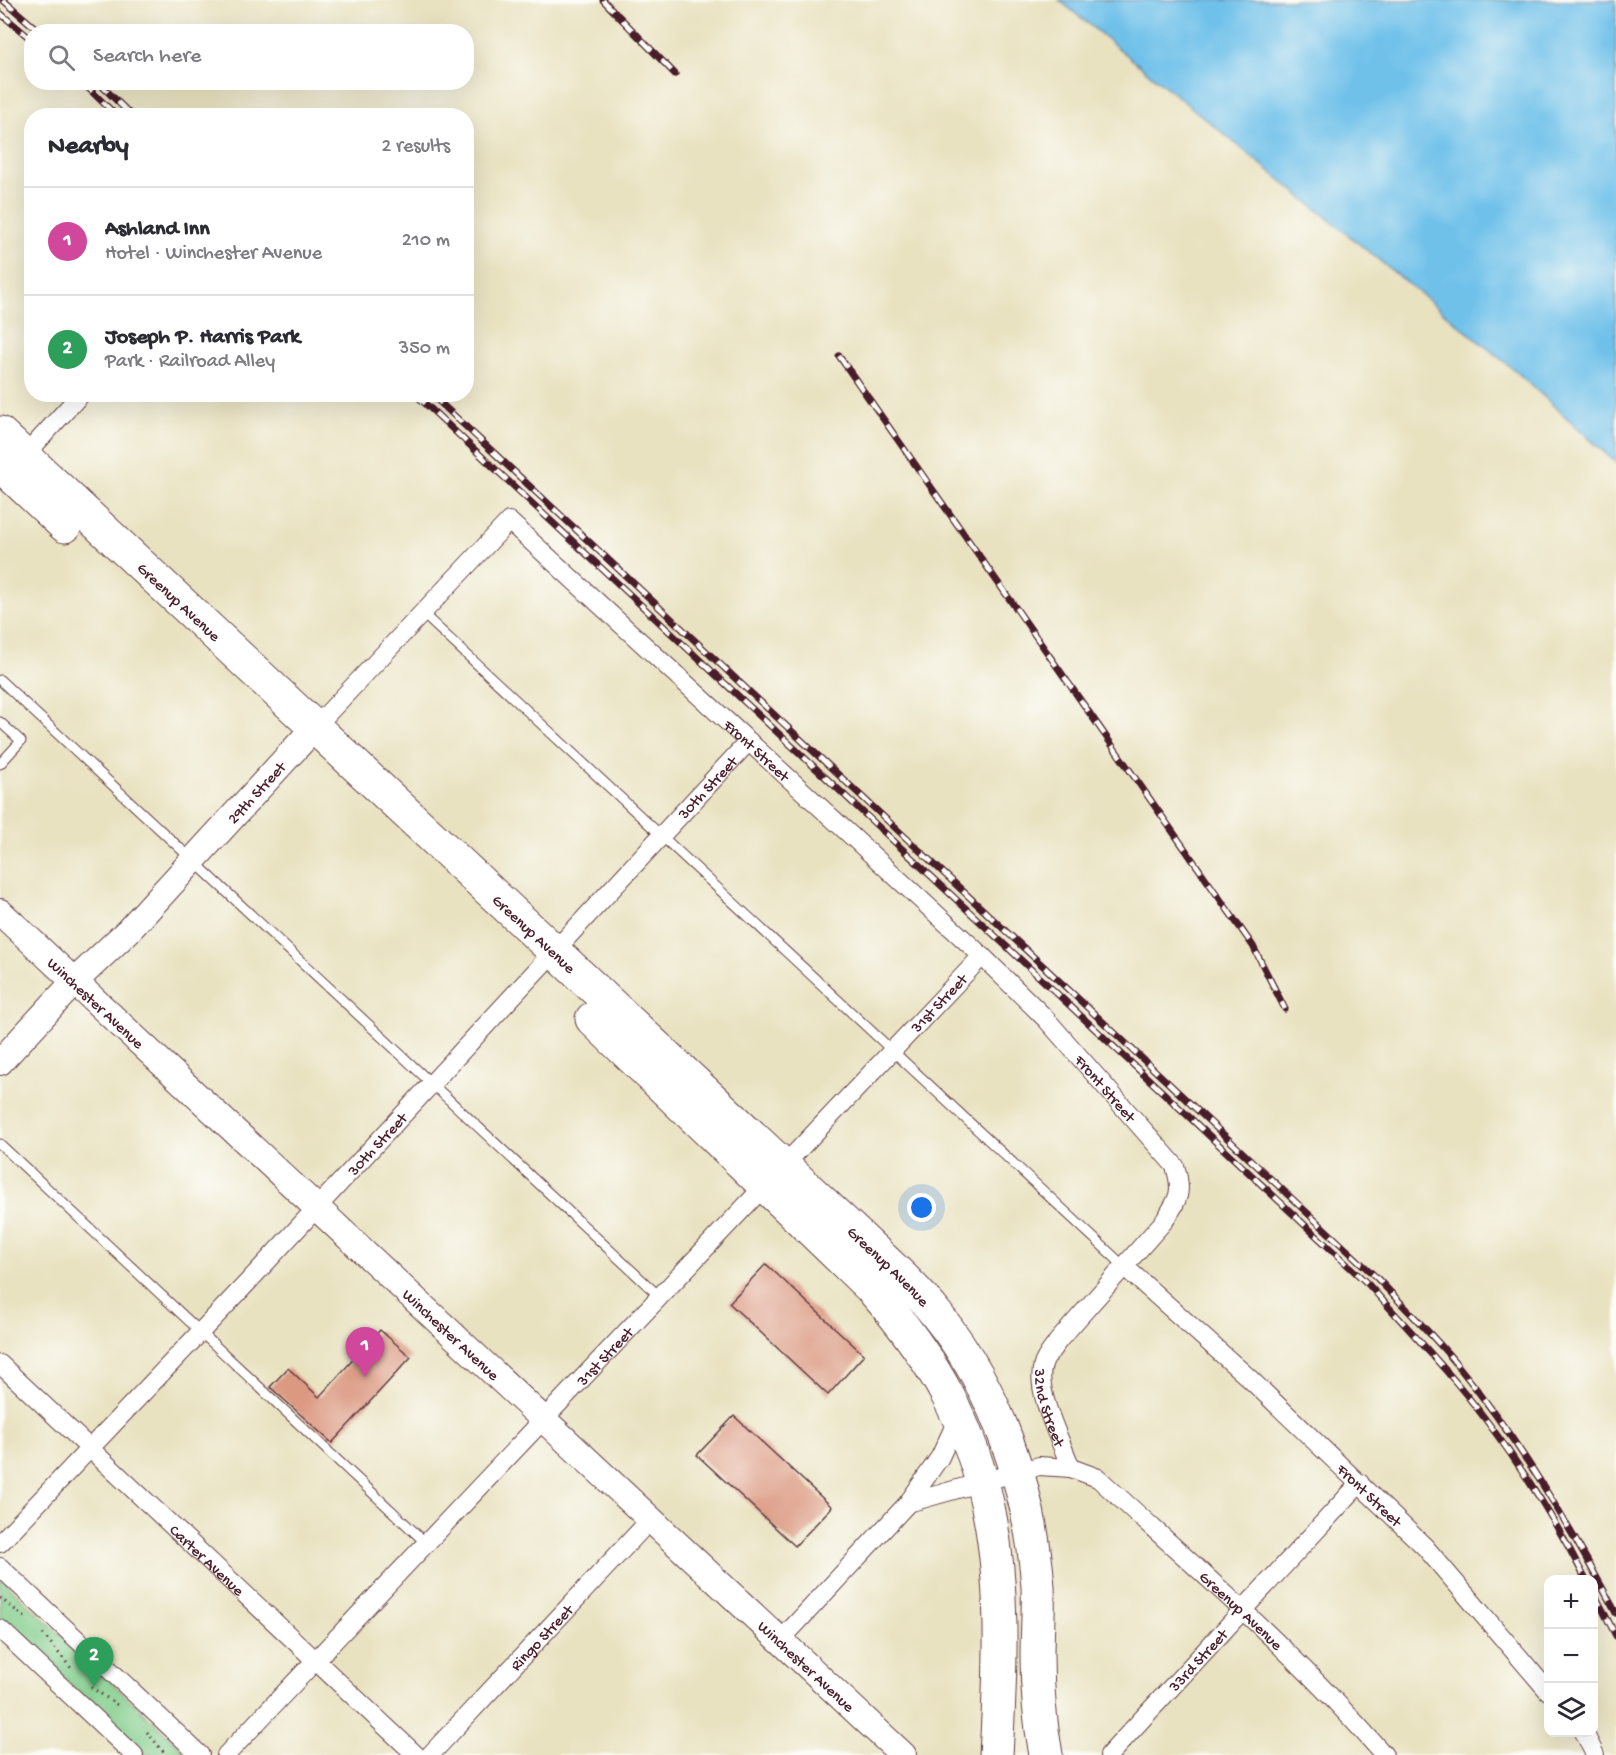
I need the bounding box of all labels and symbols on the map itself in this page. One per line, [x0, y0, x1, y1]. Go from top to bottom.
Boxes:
street label: Greenup Avenue [132, 560, 224, 648]
street label: Front Street [717, 716, 793, 788]
street label: 30th Street [675, 753, 744, 825]
street label: 29th Street [225, 758, 292, 829]
street label: Greenup Avenue [487, 892, 579, 980]
street label: Winchester Avenue [42, 955, 147, 1055]
street label: 31st Street [908, 971, 974, 1039]
street label: Front Street [1068, 1052, 1139, 1128]
street label: 30th Street [344, 1109, 414, 1182]
your location [907, 1193, 936, 1222]
street label: Greenup Avenue [842, 1224, 932, 1312]
street label: Winchester Avenue [397, 1287, 502, 1386]
street label: 31st Street [574, 1324, 640, 1392]
pin: 1 [346, 1328, 385, 1377]
street label: 32nd Street [1028, 1367, 1068, 1452]
street label: Front Street [1331, 1461, 1405, 1533]
street label: Carter Avenue [164, 1522, 247, 1602]
street label: Greenup Avenue [1194, 1569, 1286, 1656]
street label: Ringo Street [508, 1601, 580, 1676]
street label: Winchester Avenue [752, 1618, 857, 1718]
street label: 33rd Street [1166, 1626, 1234, 1698]
pin: 2 [74, 1638, 113, 1687]

